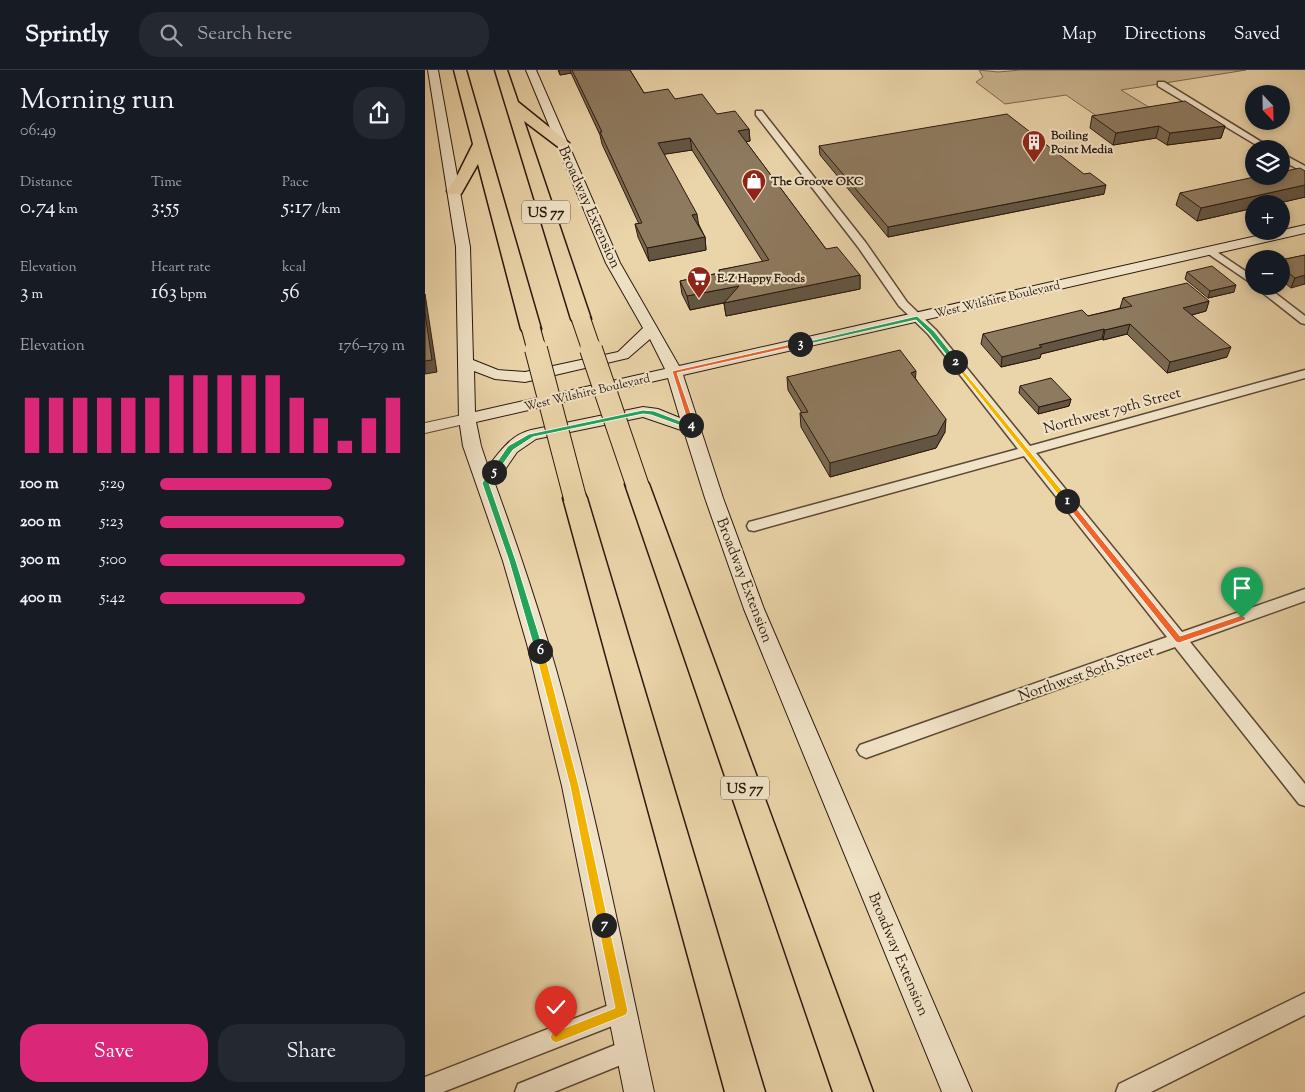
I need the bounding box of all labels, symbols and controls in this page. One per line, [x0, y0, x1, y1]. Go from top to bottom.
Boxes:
search box [139, 12, 489, 57]
text: Sprintly [25, 18, 109, 52]
icon: search [157, 21, 185, 49]
text: Search here [197, 21, 292, 48]
text: Map [1062, 22, 1097, 48]
text: Directions [1125, 22, 1206, 48]
text: Saved [1234, 22, 1280, 48]
text: Morning run [20, 81, 175, 121]
north arrow [1245, 85, 1290, 130]
map controls [1245, 85, 1290, 295]
button: share [353, 87, 405, 139]
text: 06:49 [20, 120, 56, 143]
place label: Boiling Point Media [1050, 127, 1113, 159]
building icon: Boiling Point Media [1021, 129, 1047, 163]
button: layers [1245, 140, 1290, 185]
street label: Broadway Extension [552, 143, 625, 272]
shop icon: The Groove OKC [741, 168, 767, 202]
text: Distance [20, 173, 73, 193]
text: Time [151, 173, 182, 193]
text: Pace [282, 173, 309, 193]
place label: The Groove OKC [770, 173, 864, 191]
text: 0.74 [20, 193, 56, 223]
text: 3:55 [151, 193, 180, 223]
text: 5:17 [282, 193, 312, 223]
button: + [1245, 195, 1290, 240]
text: km [56, 200, 78, 220]
text: /km [312, 200, 341, 220]
road number: US 77 [522, 200, 570, 224]
button: − [1245, 250, 1290, 295]
text: Elevation [20, 258, 77, 278]
text: Heart rate [151, 258, 211, 278]
text: kcal [282, 258, 306, 278]
supermarket icon: E-Z Happy Foods [686, 265, 712, 299]
place label: E-Z Happy Foods [716, 270, 805, 288]
street label: West Wilshire Boulevard [932, 277, 1062, 323]
text: 3 [20, 278, 28, 308]
text: 163 [151, 278, 177, 308]
text: 56 [282, 278, 300, 308]
text: m [28, 285, 43, 305]
text: bpm [177, 285, 207, 305]
pin: 3 [787, 332, 813, 356]
text: 3 [798, 334, 803, 354]
text: Elevation [20, 335, 85, 358]
text: 176–179 m [338, 335, 405, 358]
pin: 2 [943, 350, 967, 374]
text: 2 [952, 352, 959, 372]
street label: West Wilshire Boulevard [522, 370, 652, 416]
street label: Northwest 79th Street [1041, 383, 1184, 440]
pin: 4 [679, 412, 703, 438]
text: 4 [688, 415, 695, 435]
pin: 5 [481, 460, 507, 484]
text: 5 [492, 462, 497, 482]
text: 100 m [20, 473, 59, 496]
text: 5:29 [100, 473, 125, 496]
pin: 1 [1055, 488, 1079, 514]
text: 1 [1065, 491, 1070, 511]
text: 200 m [20, 511, 61, 534]
text: 5:23 [100, 511, 124, 534]
street label: Broadway Extension [710, 515, 777, 646]
text: 300 m [20, 549, 60, 572]
text: 5:00 [100, 549, 126, 572]
pin [1221, 567, 1263, 618]
icon: arrive [1228, 574, 1256, 602]
text: 400 m [20, 587, 62, 610]
text: 5:42 [100, 587, 125, 610]
pin: 6 [527, 638, 553, 664]
text: 6 [537, 641, 544, 661]
street label: Northwest 80th Street [1016, 641, 1157, 708]
road number: US 77 [721, 776, 769, 800]
street label: Broadway Extension [862, 890, 933, 1020]
pin: 7 [591, 912, 617, 938]
text: 7 [601, 915, 608, 935]
pin [535, 986, 577, 1037]
icon: check [542, 993, 570, 1021]
button: Save [20, 1024, 208, 1082]
button: Share [218, 1024, 405, 1082]

